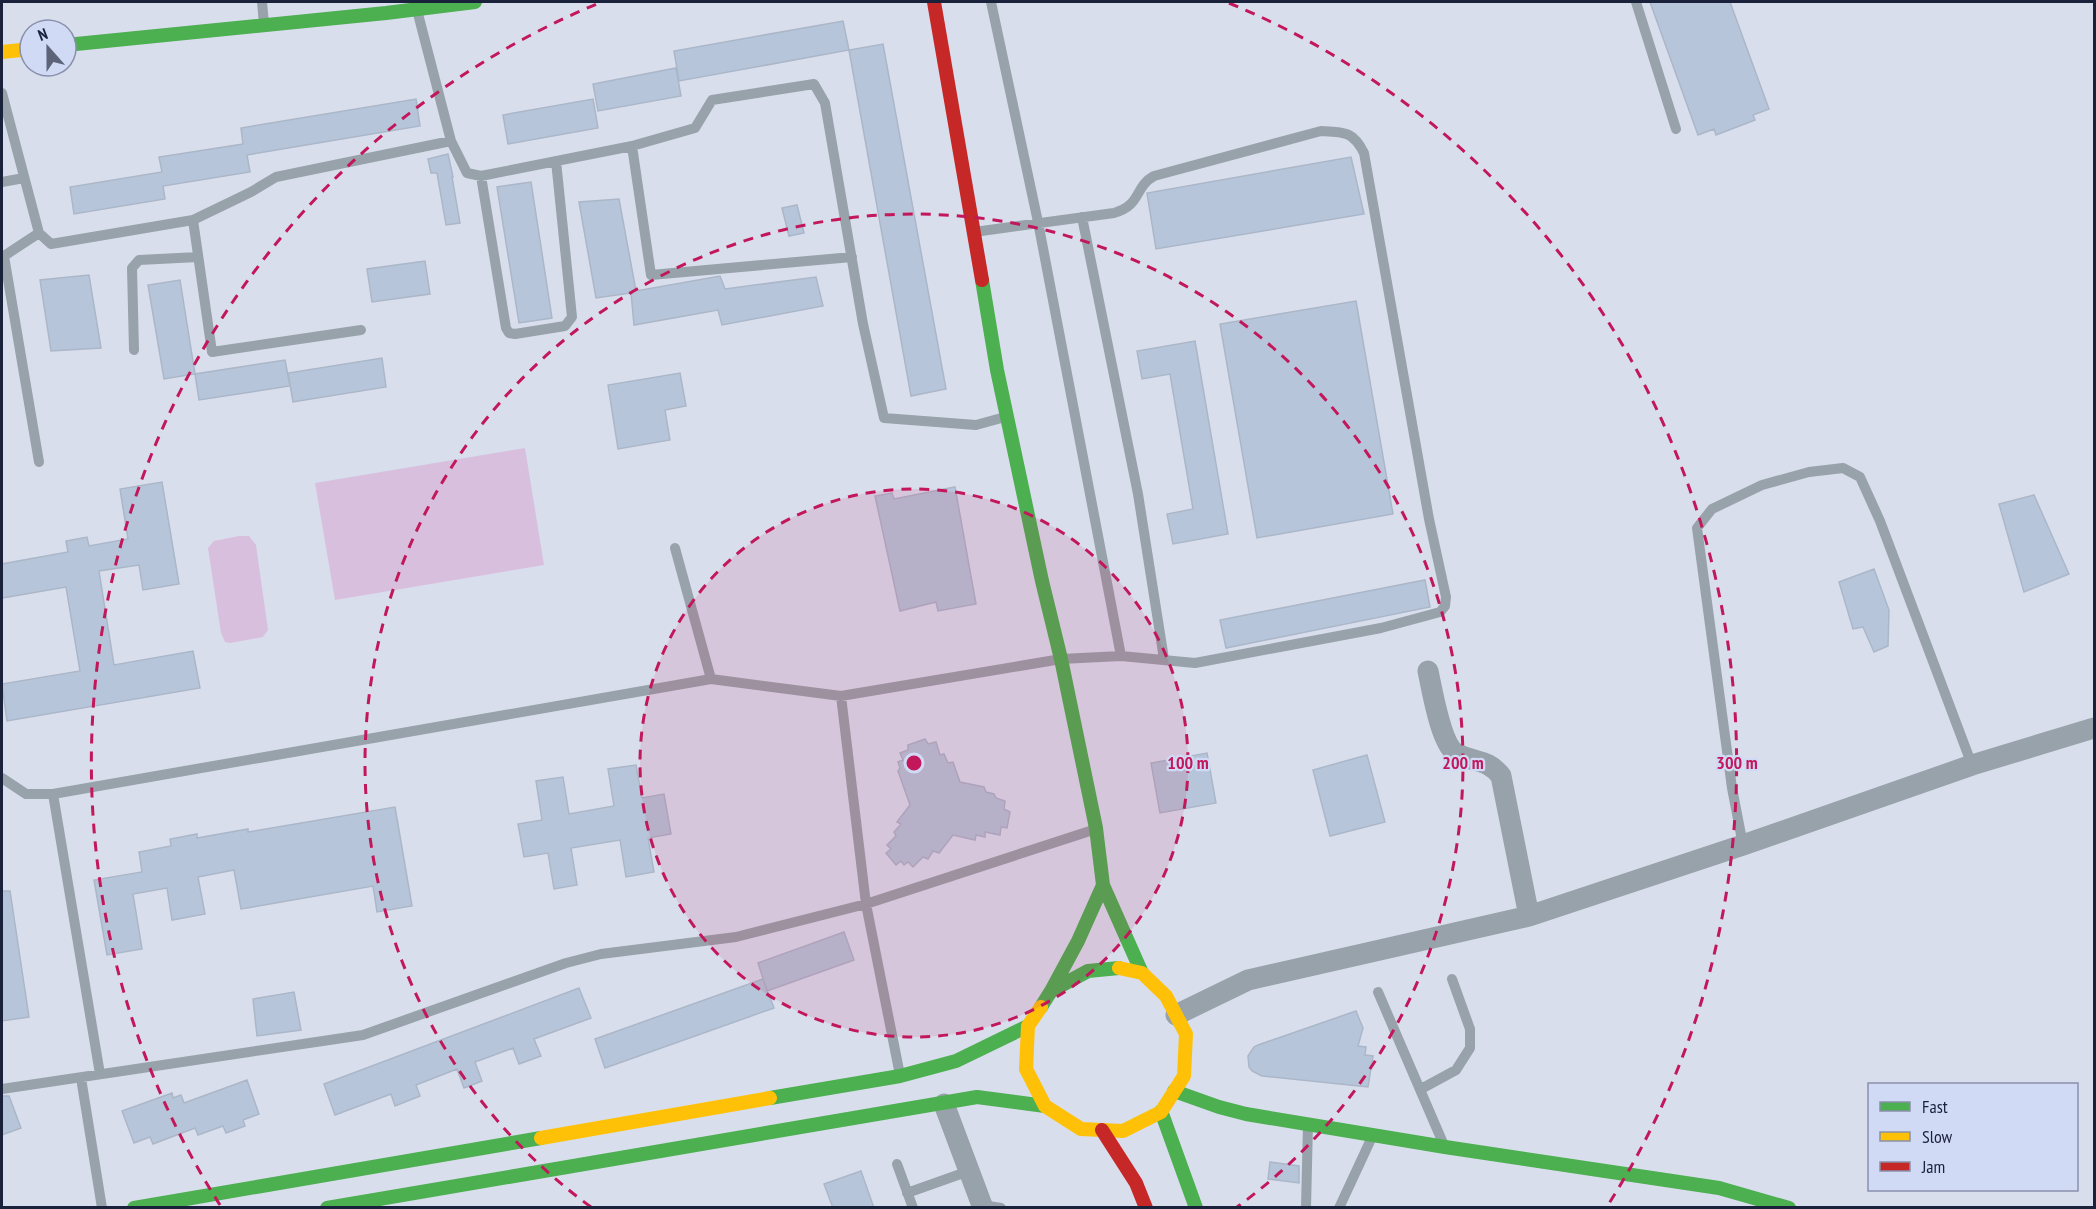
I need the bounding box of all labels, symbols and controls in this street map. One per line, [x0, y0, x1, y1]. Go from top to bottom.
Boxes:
north arrow [18, 18, 78, 78]
text: N [35, 23, 50, 45]
text: 100 m [1167, 751, 1209, 774]
text: 200 m [1442, 751, 1484, 774]
text: 300 m [1716, 751, 1758, 774]
centre of rings [904, 753, 924, 773]
legend [1868, 1083, 2078, 1191]
text: Fast [1922, 1095, 1948, 1118]
text: Slow [1922, 1125, 1953, 1148]
text: Jam [1921, 1155, 1945, 1178]

